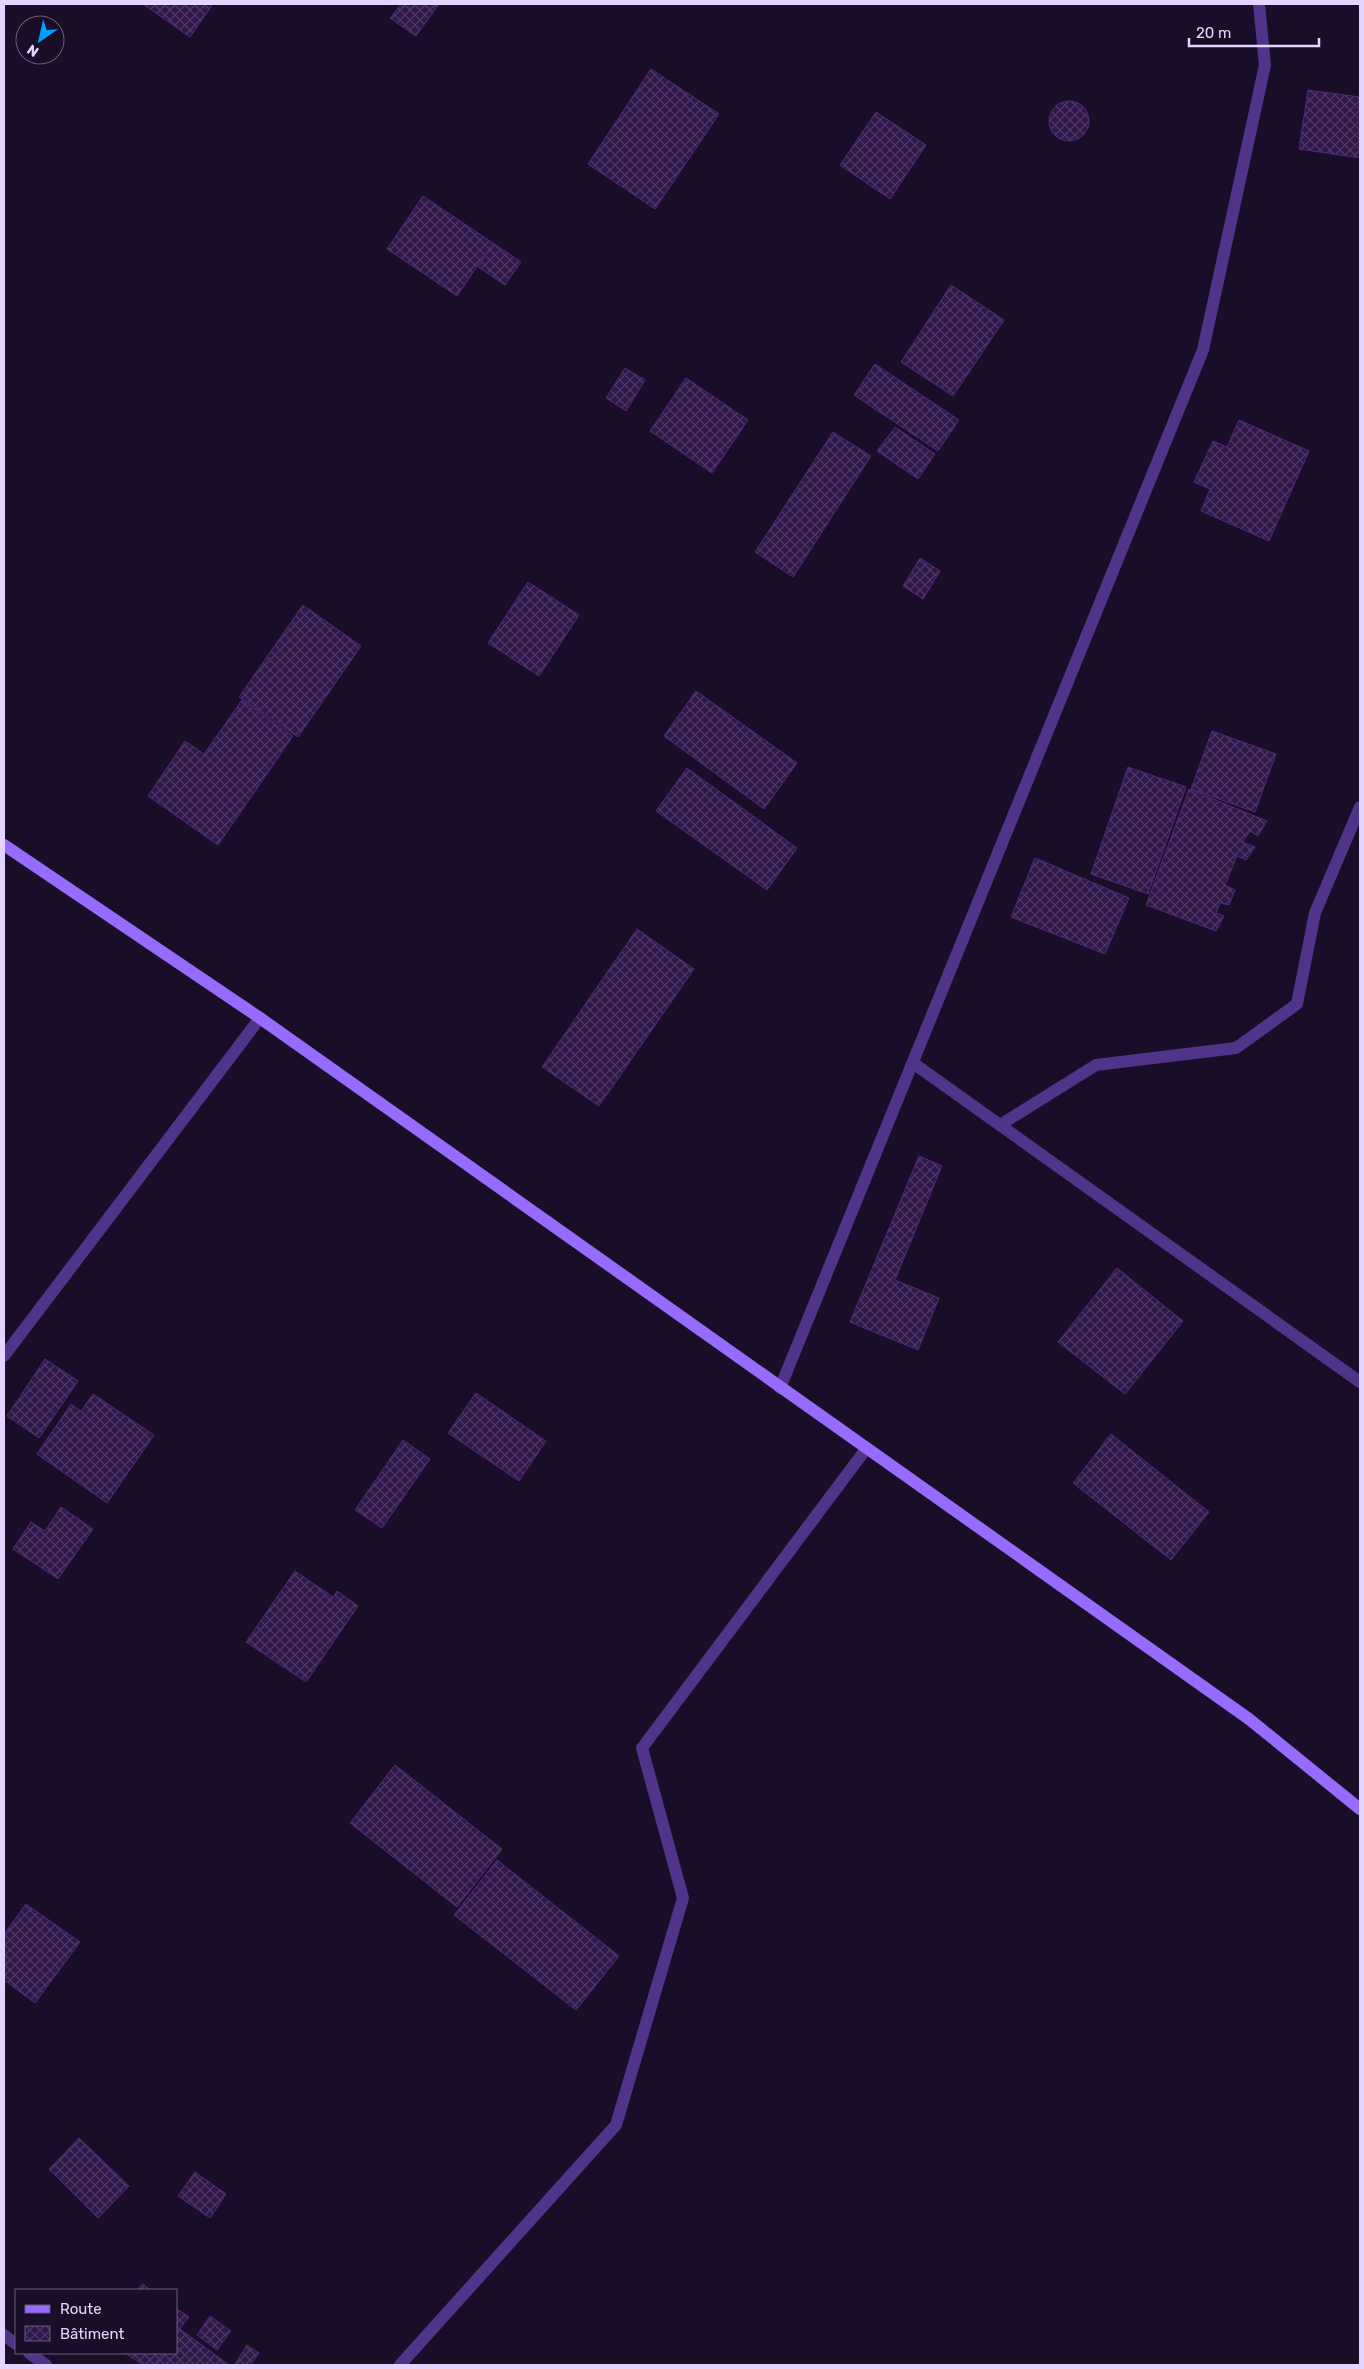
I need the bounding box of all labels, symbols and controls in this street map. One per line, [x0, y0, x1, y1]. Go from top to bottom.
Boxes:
north arrow [15, 15, 65, 65]
scale bar [1189, 15, 1319, 47]
text: 20 m [1196, 24, 1231, 42]
text: N [24, 40, 42, 60]
legend [15, 2289, 178, 2354]
text: Route [60, 2300, 102, 2318]
text: Bâtiment [60, 2325, 124, 2343]

